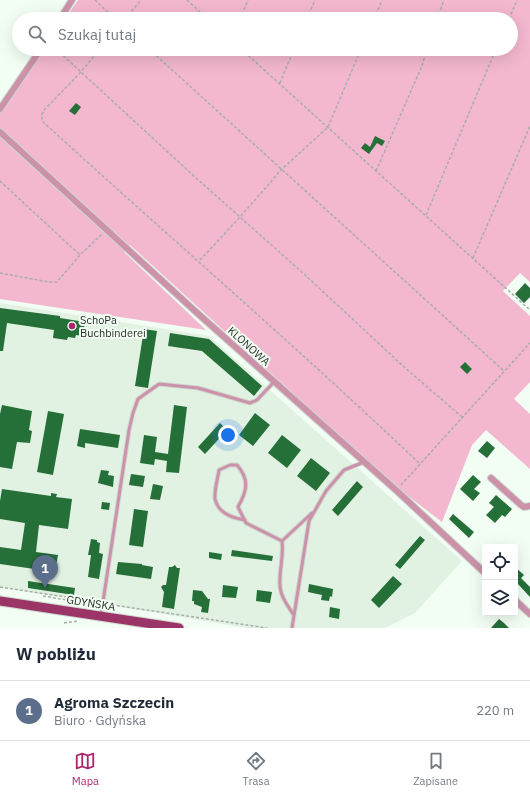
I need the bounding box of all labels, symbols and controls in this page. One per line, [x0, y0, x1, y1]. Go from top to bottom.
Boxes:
search box [12, 12, 518, 56]
icon: search [26, 23, 48, 45]
text: Szukaj tutaj [58, 25, 136, 44]
place label: SchoPa Buchbinderei [80, 313, 146, 340]
marker: SchoPa Buchbinderei [67, 321, 77, 331]
street label: KLONOWA [225, 323, 273, 369]
your location [218, 425, 238, 445]
map controls [482, 544, 518, 616]
button: locate [482, 544, 518, 580]
pin: 1 [32, 555, 58, 588]
button: layers [482, 580, 518, 616]
street label: GDYŃSKA [65, 592, 117, 614]
text: W pobliżu [16, 643, 96, 665]
text: Agroma Szczecin [54, 693, 174, 712]
text: 1 [25, 702, 33, 719]
text: 220 m [476, 702, 514, 719]
text: Biuro · Gdyńska [54, 712, 146, 729]
tab: Mapa [72, 750, 99, 788]
tab: Trasa [243, 750, 270, 788]
tab: Zapisane [413, 750, 458, 788]

